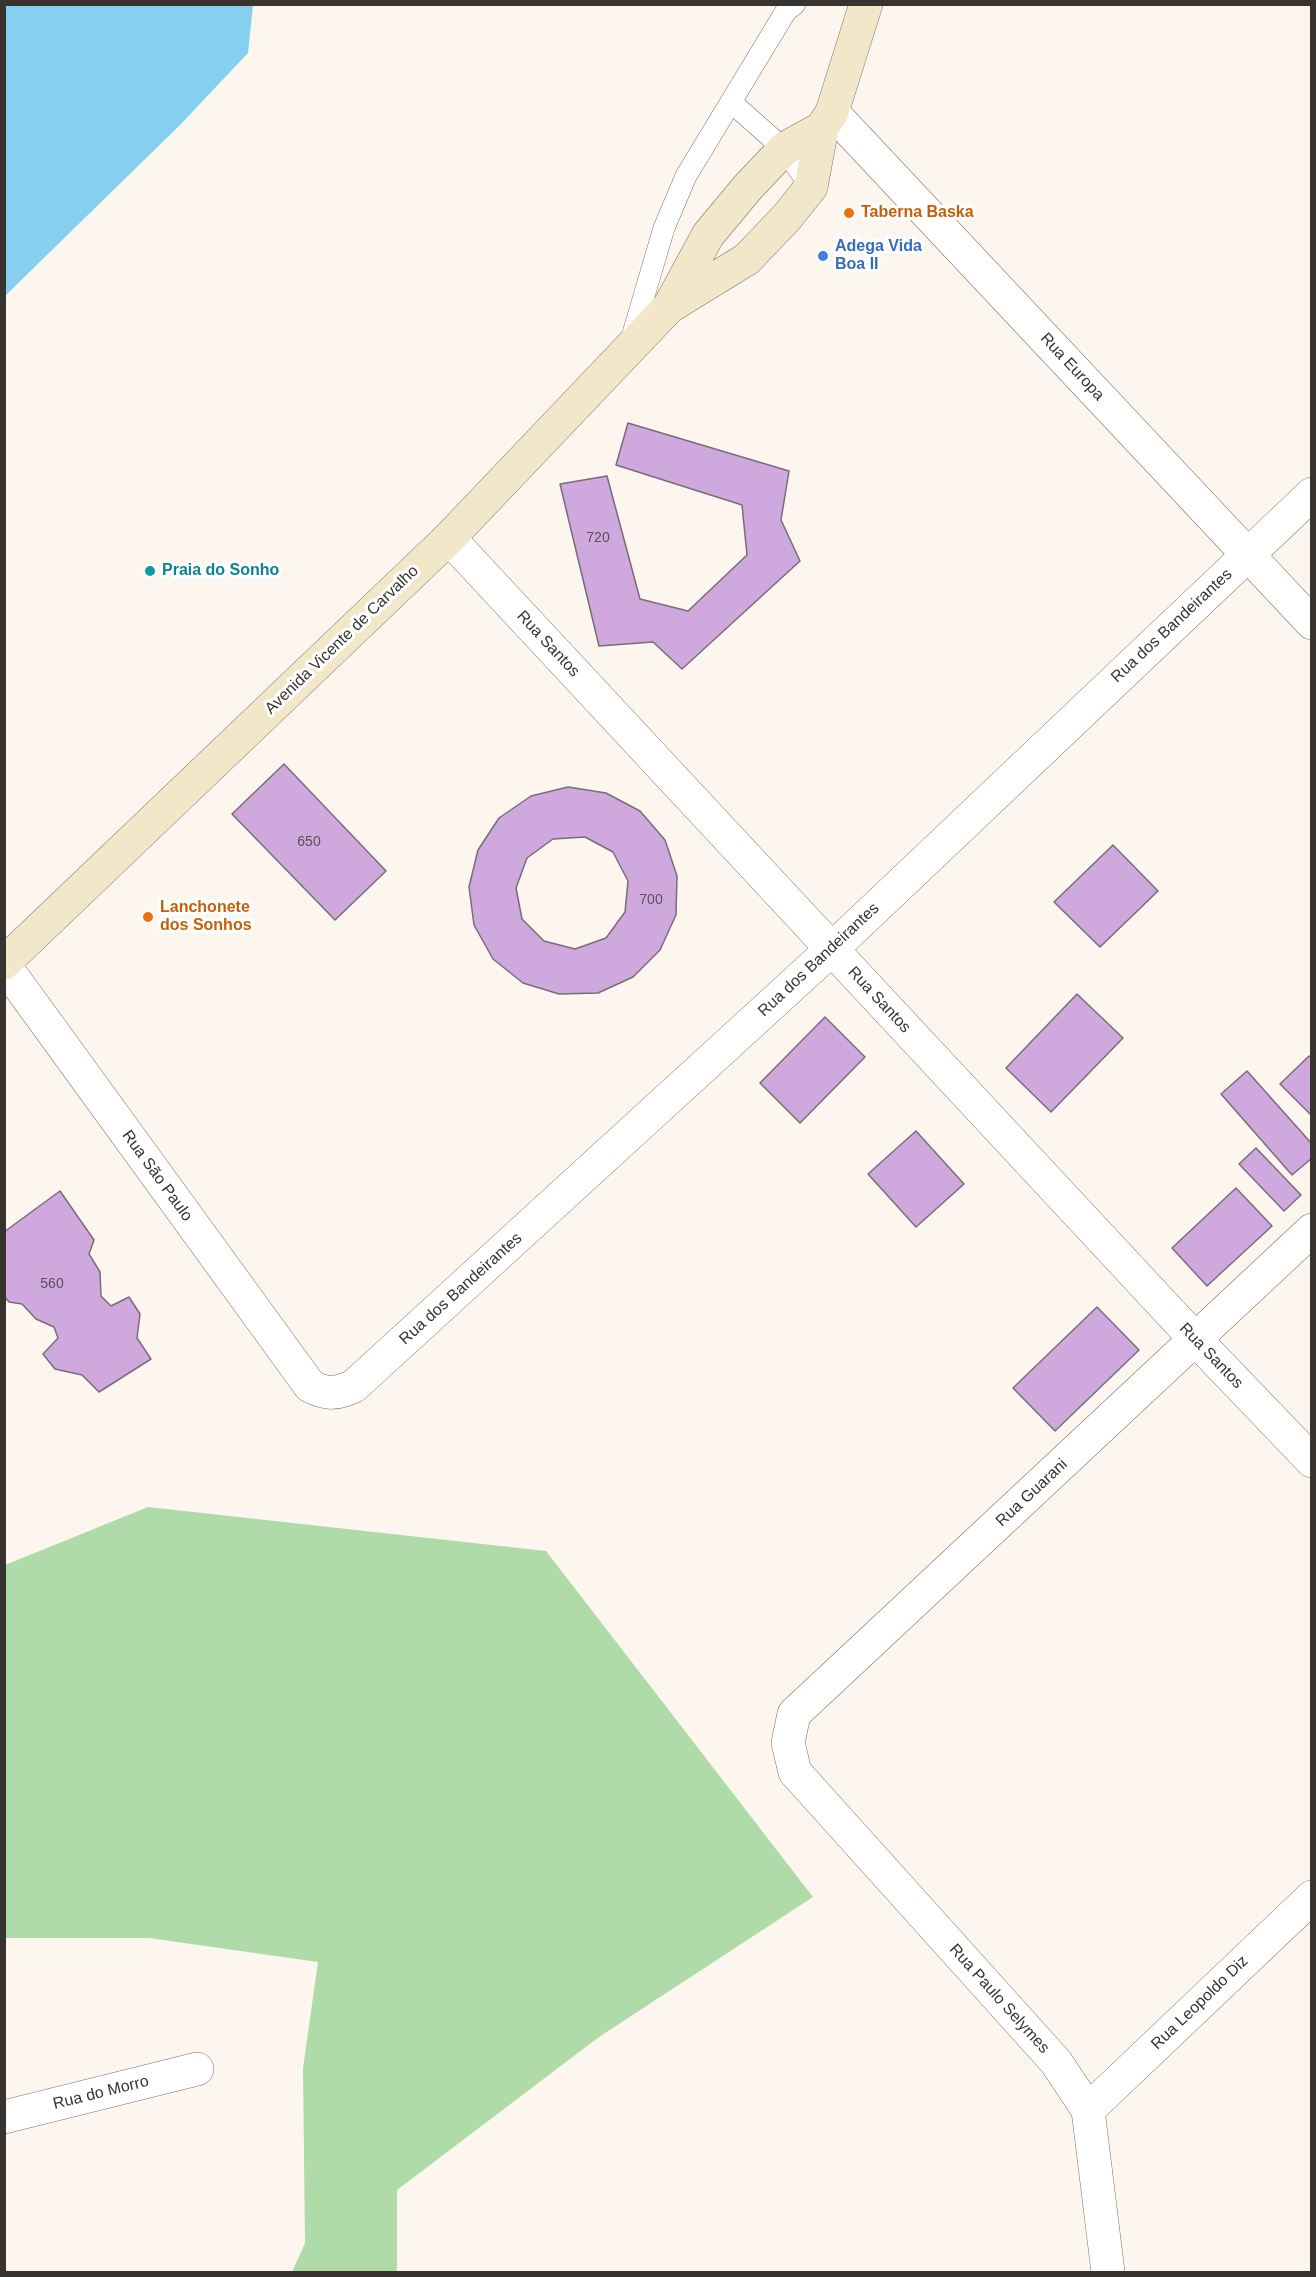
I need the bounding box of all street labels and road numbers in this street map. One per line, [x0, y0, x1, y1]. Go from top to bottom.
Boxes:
street label: Rua Europa [1036, 329, 1108, 405]
street label: Avenida Vicente de Carvalho [261, 562, 423, 718]
street label: Rua dos Bandeirantes [1108, 565, 1236, 687]
street label: Rua Santos [512, 607, 584, 681]
street label: Rua dos Bandeirantes [755, 899, 883, 1021]
street label: Rua Santos [843, 963, 915, 1037]
street label: Rua São Paulo [118, 1127, 196, 1225]
street label: Rua dos Bandeirantes [396, 1229, 526, 1349]
street label: Rua Santos [1175, 1319, 1247, 1393]
street label: Rua Guarani [992, 1455, 1072, 1531]
street label: Rua Paulo Selymes [945, 1940, 1053, 2058]
street label: Rua Leopoldo Diz [1148, 1952, 1252, 2054]
street label: Rua do Morro [51, 2072, 151, 2114]

